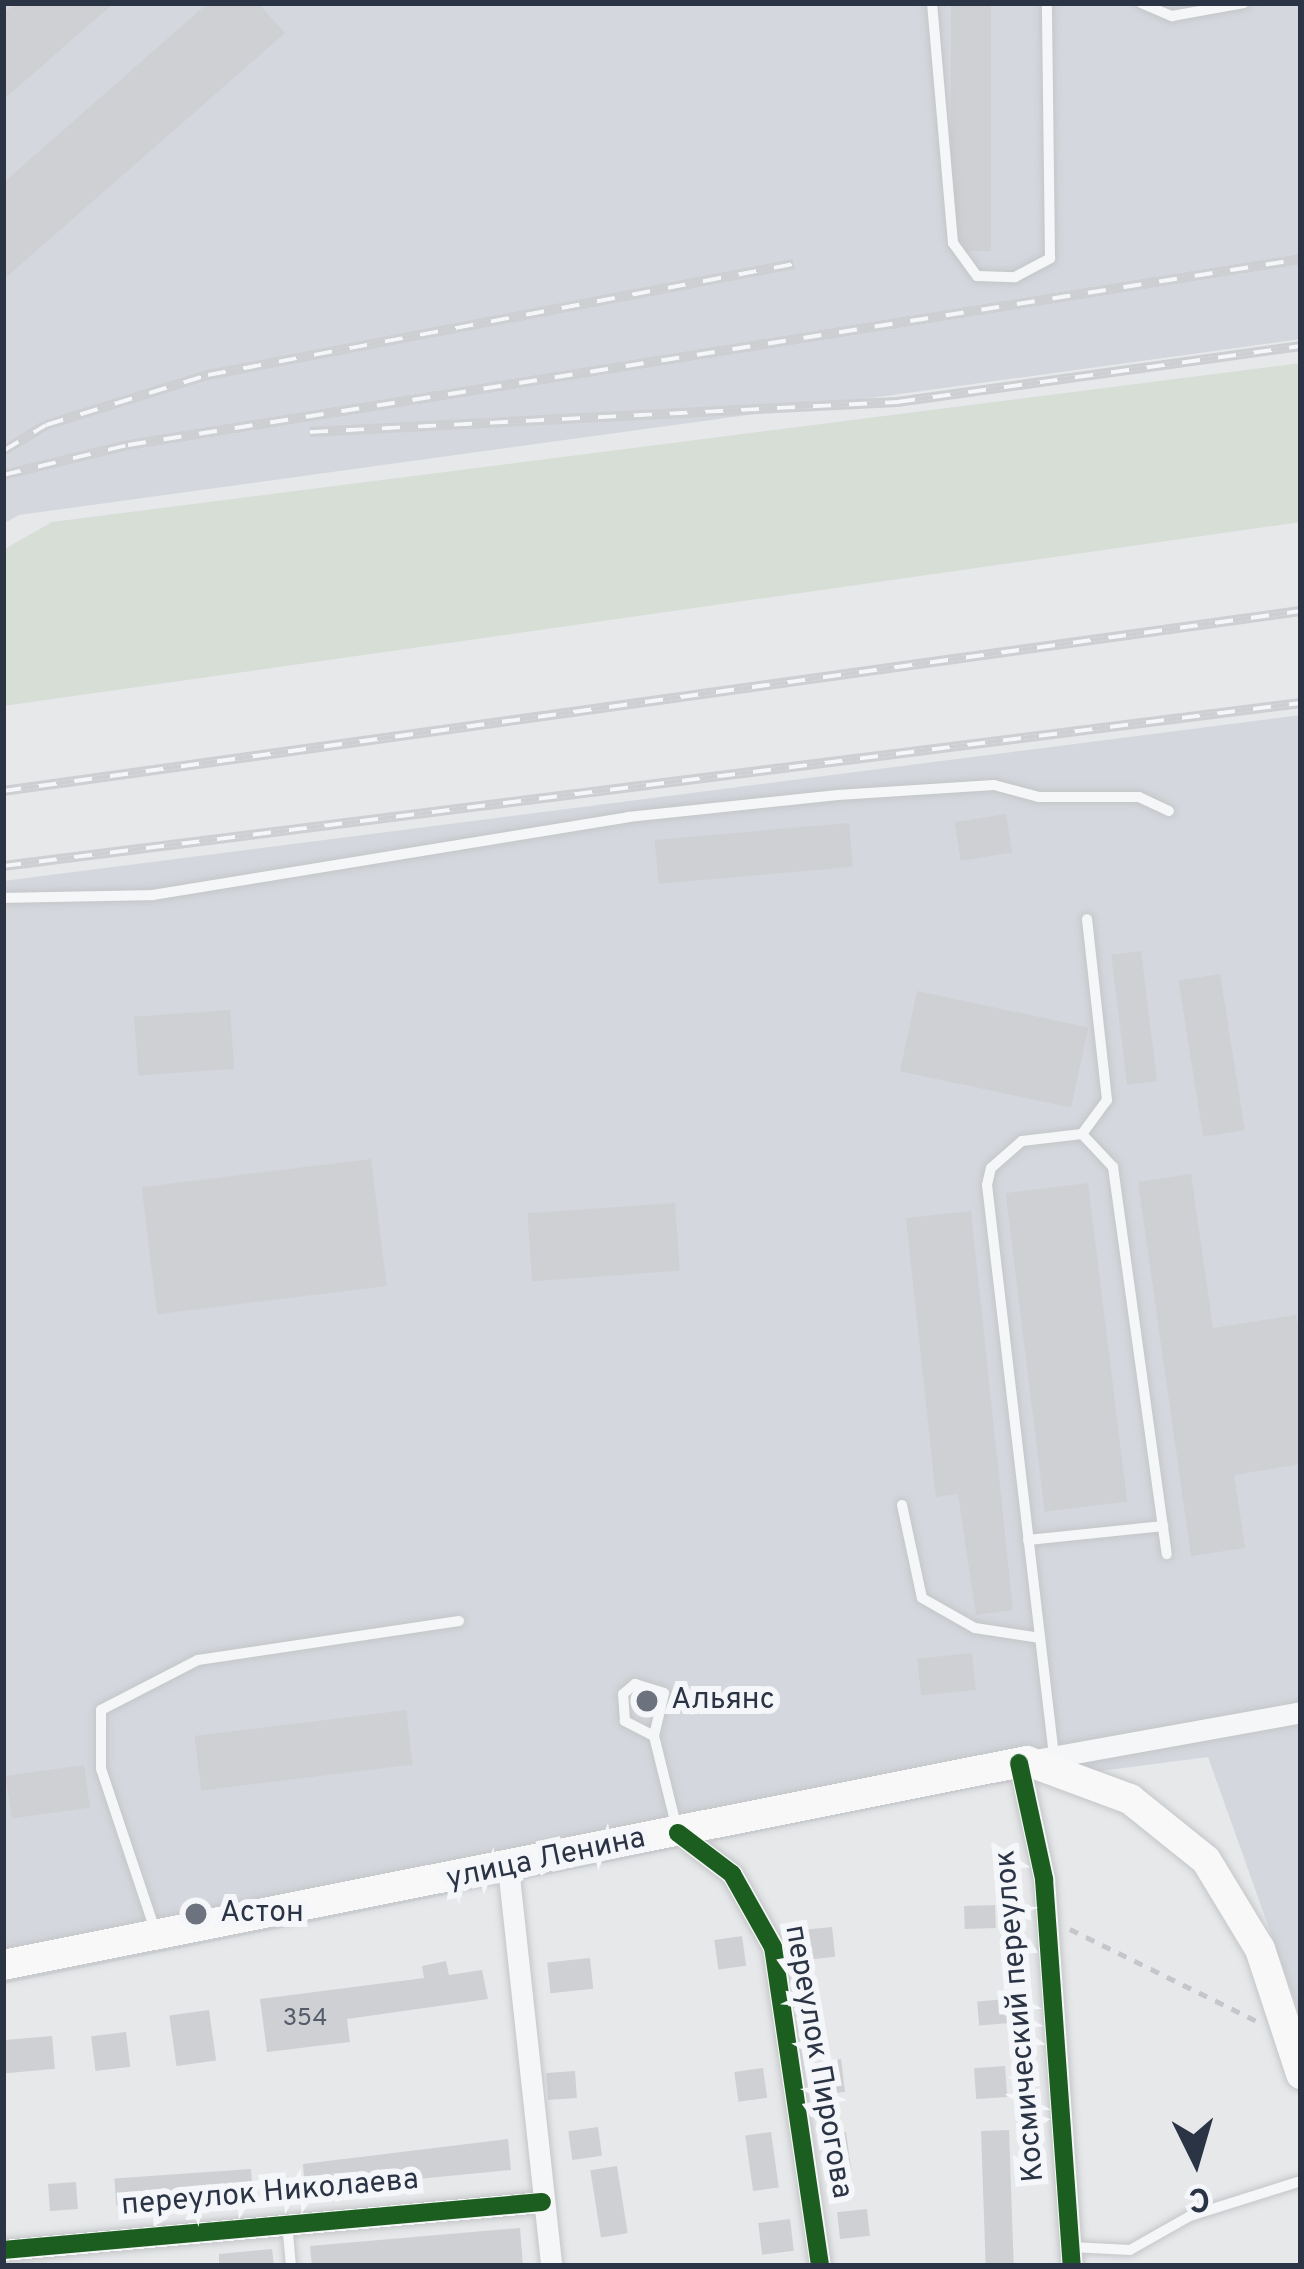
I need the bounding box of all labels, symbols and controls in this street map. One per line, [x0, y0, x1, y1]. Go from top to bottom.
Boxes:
place label: Альянс [671, 1683, 775, 1719]
marker: Альянс [634, 1688, 660, 1714]
street label: улица Ленина [443, 1821, 649, 1899]
street label: Космический переулок [989, 1849, 1053, 2183]
place label: Астон [220, 1896, 304, 1932]
marker: Астон [183, 1901, 209, 1927]
street label: переулок Пирогова [775, 1922, 859, 2202]
house number: 354 [283, 2006, 327, 2034]
north arrow [1136, 2101, 1256, 2221]
street label: переулок Николаева [120, 2163, 420, 2225]
text: С [1187, 2175, 1211, 2219]

